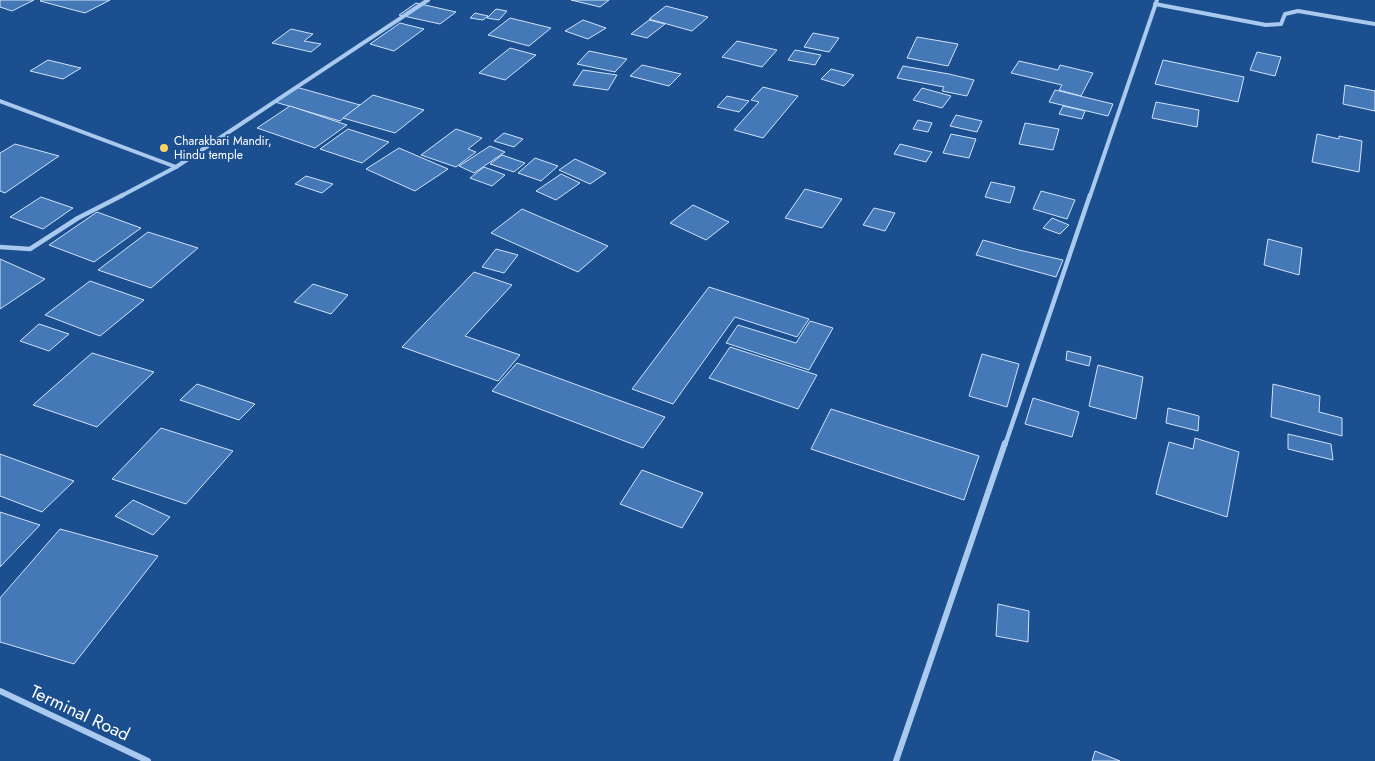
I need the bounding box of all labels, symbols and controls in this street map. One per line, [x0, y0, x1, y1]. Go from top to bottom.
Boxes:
place label: Charakbari Mandir, Hindu temple [174, 132, 272, 164]
marker: Charakbari Mandir, Hindu temple [158, 142, 170, 154]
street label: Terminal Road [26, 679, 134, 747]

